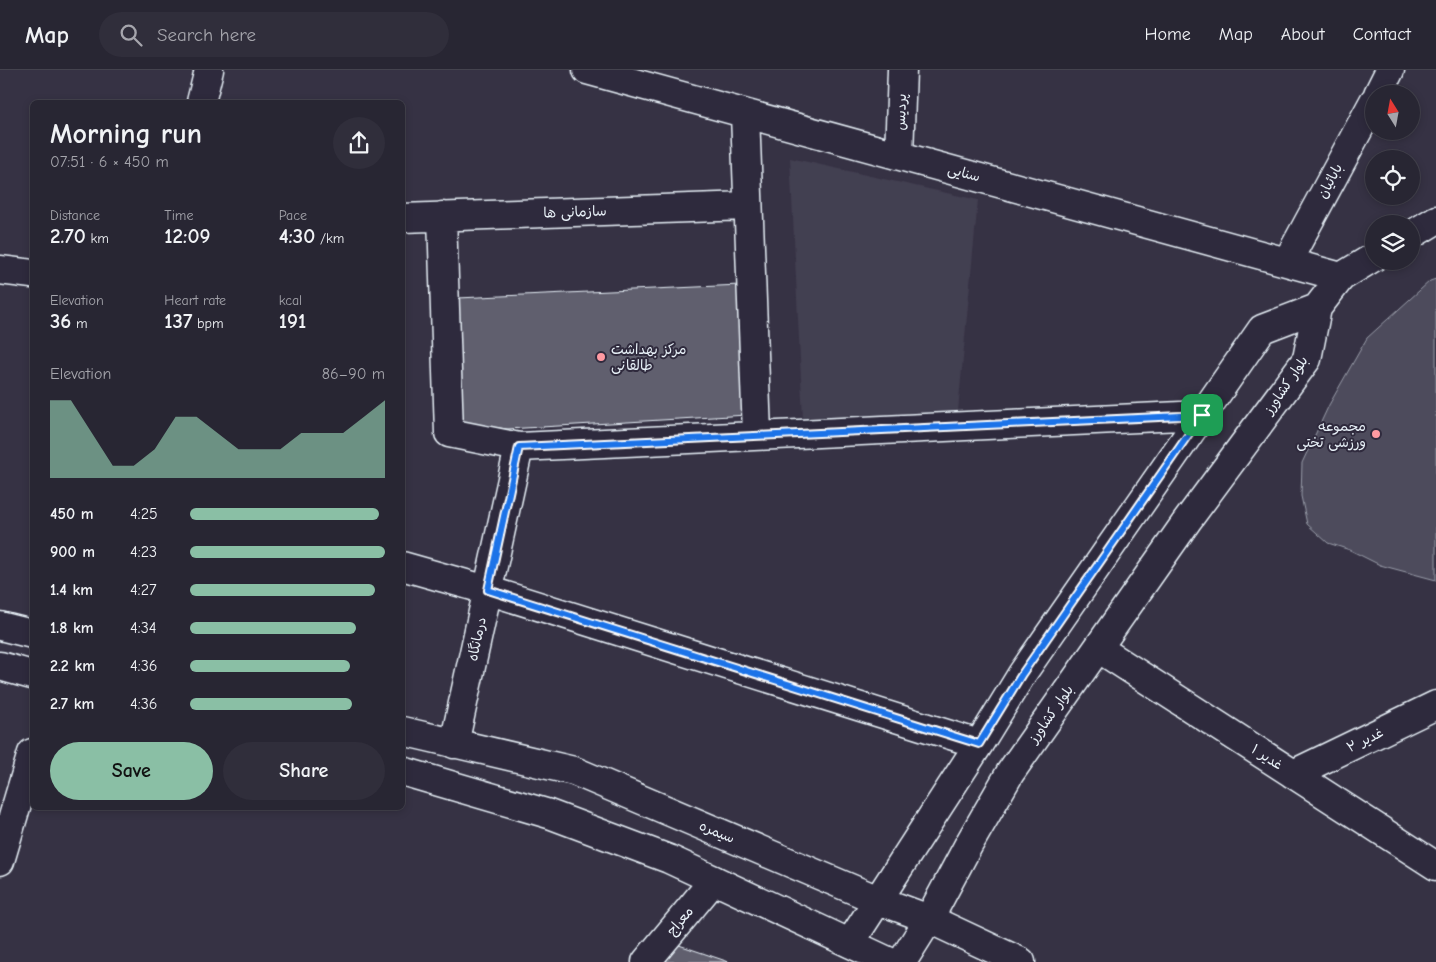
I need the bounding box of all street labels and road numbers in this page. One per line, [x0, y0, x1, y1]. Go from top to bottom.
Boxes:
street label: پردیس [892, 93, 911, 131]
street label: سنایی [946, 161, 982, 185]
street label: بابائیان [1314, 161, 1346, 201]
street label: سازمانی ها [543, 202, 607, 222]
street label: بلوار کشاورز [1260, 353, 1312, 418]
street label: درمانگاه [464, 616, 490, 662]
street label: بلوار کشاورز [1024, 682, 1077, 747]
street label: غدیر ۲ [1344, 724, 1386, 756]
street label: غدیر ۱ [1248, 741, 1286, 773]
street label: سیمره [697, 817, 737, 847]
street label: معراج [663, 903, 698, 940]

